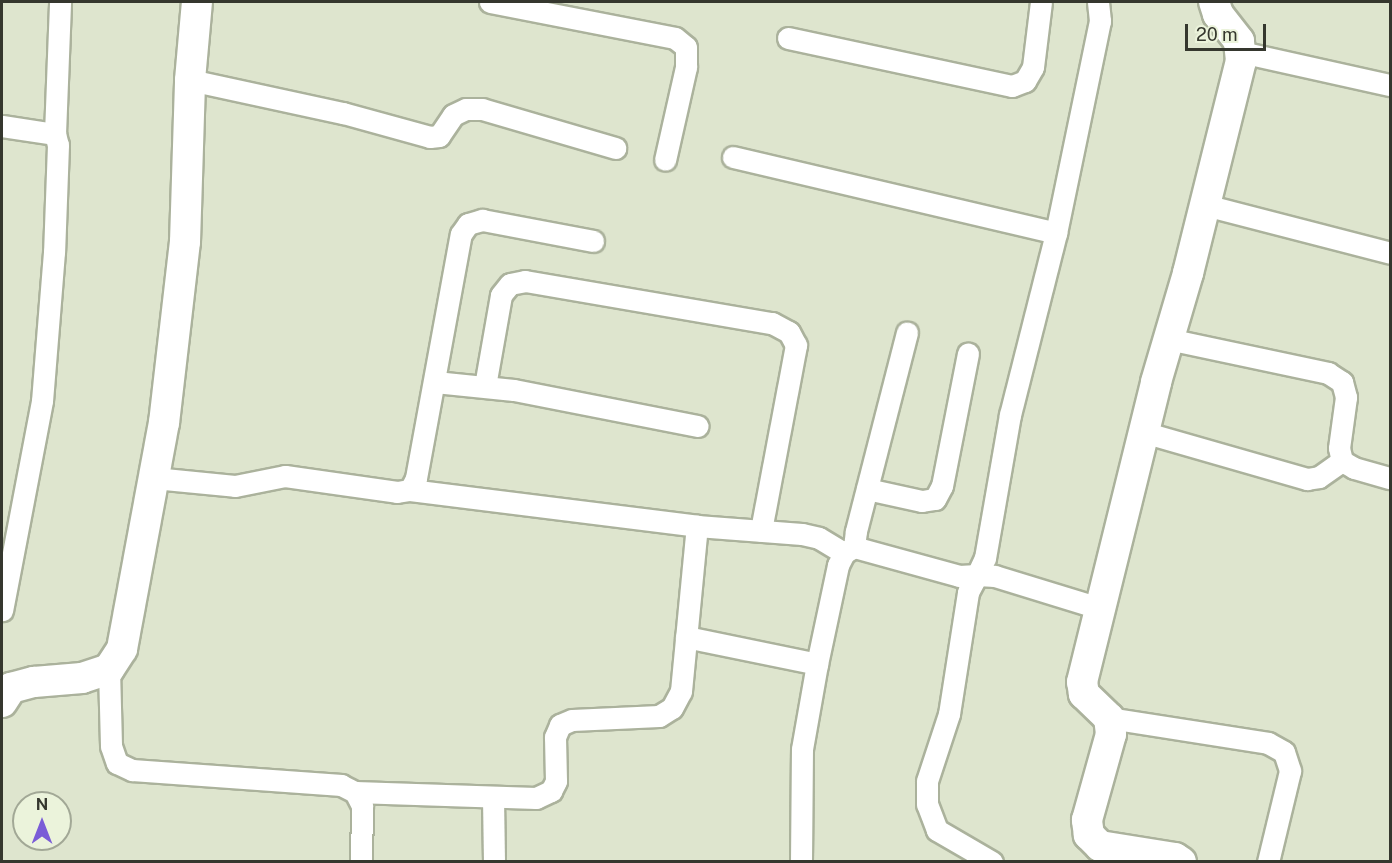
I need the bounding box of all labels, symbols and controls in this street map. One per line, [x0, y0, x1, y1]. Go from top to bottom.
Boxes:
scale bar [1188, 12, 1269, 50]
text: 20 m [1196, 24, 1238, 45]
north arrow [12, 791, 72, 851]
text: N [36, 795, 48, 814]

